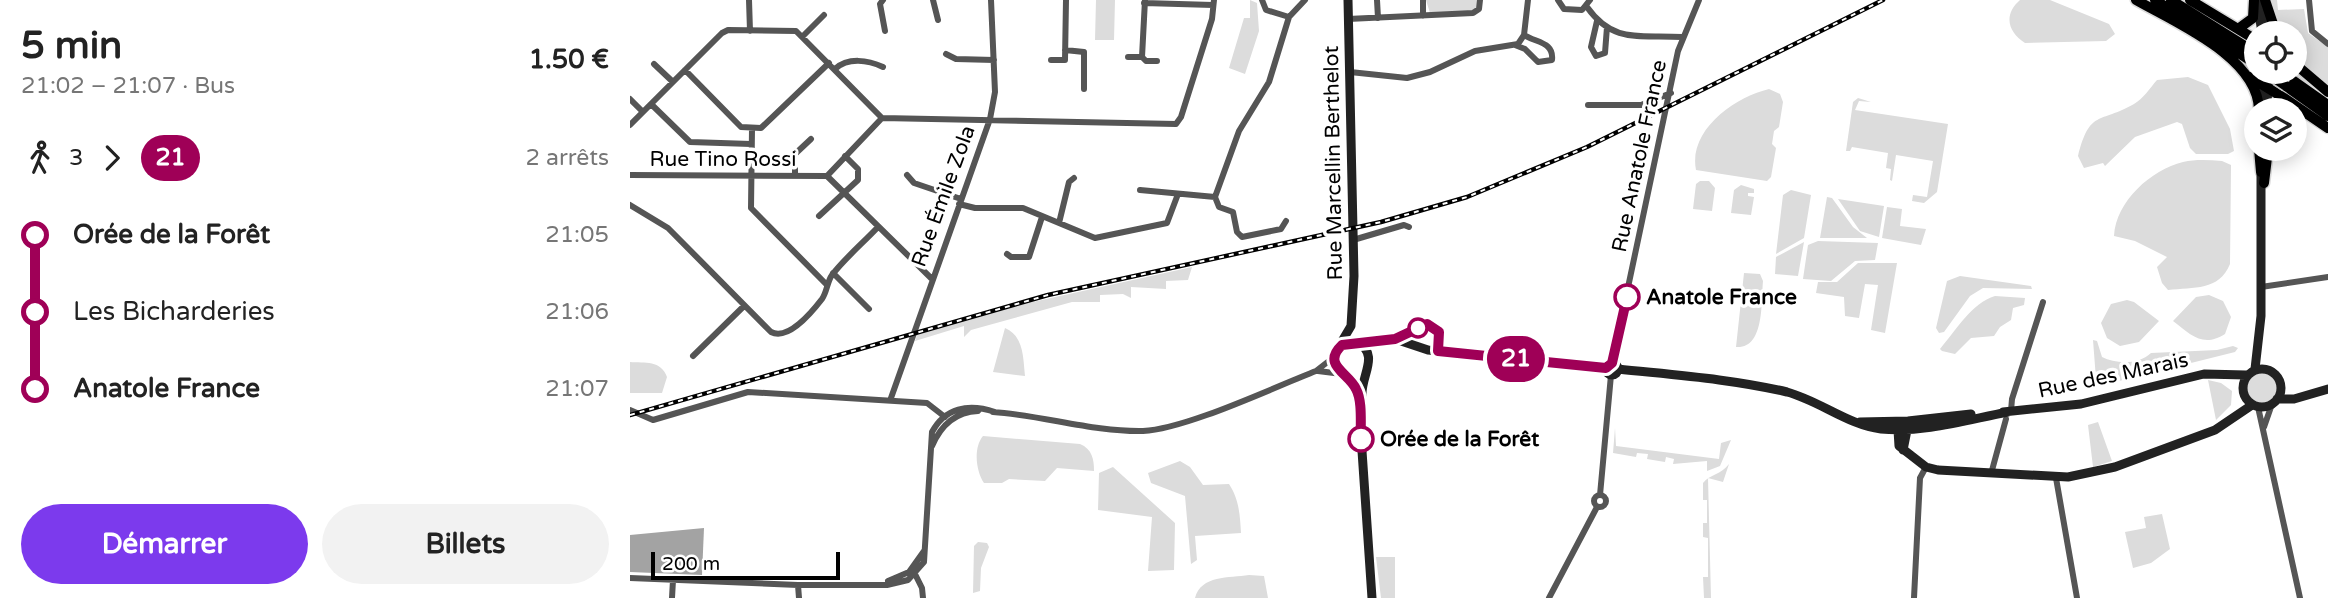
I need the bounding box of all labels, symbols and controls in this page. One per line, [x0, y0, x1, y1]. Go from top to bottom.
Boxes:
map controls [2244, 21, 2307, 161]
button: locate [2244, 21, 2307, 84]
text: 5 min [21, 23, 122, 69]
text: 1.50 € [529, 44, 609, 75]
street label: Rue Marcellin Berthelot [1319, 45, 1348, 281]
street label: Rue Anatole France [1607, 58, 1672, 255]
text: 21:02 – 21:07 · Bus [21, 72, 235, 100]
button: layers [2244, 98, 2307, 161]
street label: Rue Émile Zola [906, 122, 981, 270]
icon: walk [21, 139, 59, 177]
icon: forward [93, 139, 131, 177]
text: 21 [155, 143, 186, 172]
text: 3 [69, 144, 83, 172]
text: 2 arrêts [526, 144, 609, 172]
street label: Rue Tino Rossi [649, 147, 797, 172]
text: Orée de la Forêt [73, 219, 270, 250]
text: 21:05 [545, 221, 609, 249]
marker: Anatole France [1614, 284, 1640, 310]
place label: Anatole France [1646, 285, 1797, 310]
text: Les Bicharderies [73, 296, 275, 327]
text: 21:06 [545, 298, 609, 326]
unlabelled marker [1408, 318, 1428, 338]
line badge: 21 [1484, 336, 1547, 382]
text: 21 [1501, 344, 1531, 373]
street label: Rue des Marais [2036, 347, 2191, 404]
text: Anatole France [73, 373, 260, 404]
text: 21:07 [545, 375, 609, 403]
marker: Orée de la Forêt [1348, 426, 1374, 452]
place label: Orée de la Forêt [1380, 427, 1539, 452]
button: Démarrer [21, 504, 308, 584]
button: Billets [322, 504, 609, 584]
scale bar [651, 549, 840, 581]
text: 200 m [662, 553, 720, 575]

